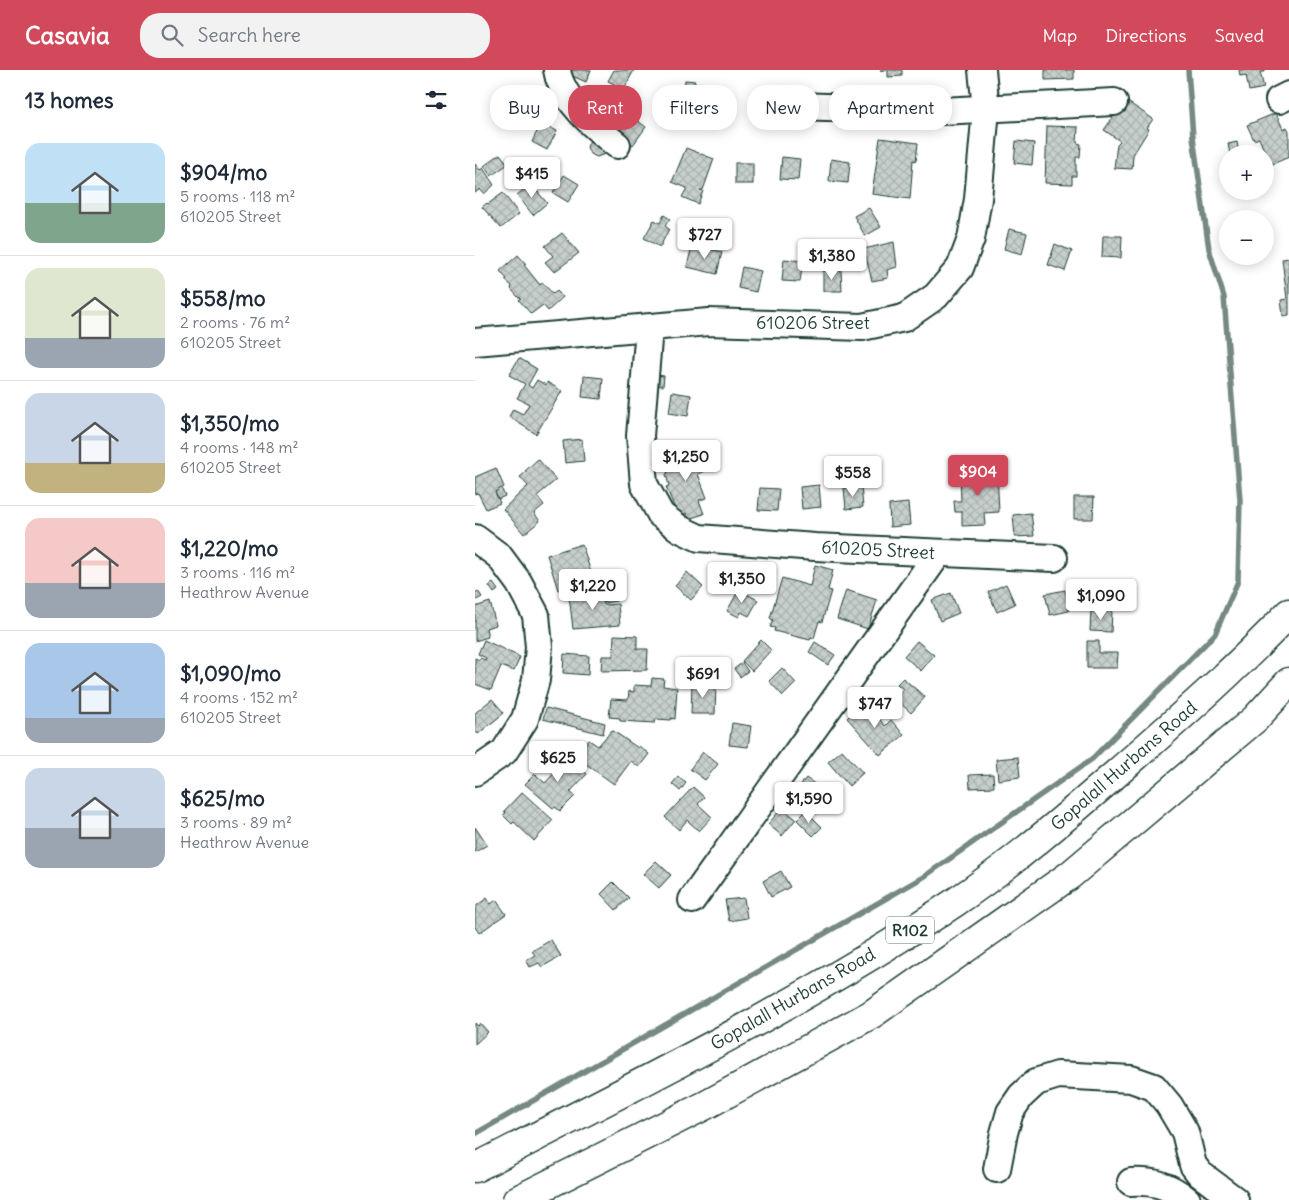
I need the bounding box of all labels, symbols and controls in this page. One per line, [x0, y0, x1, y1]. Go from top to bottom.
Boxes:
search box [140, 13, 490, 58]
text: Casavia [25, 20, 110, 50]
icon: search [158, 21, 186, 49]
text: Search here [198, 23, 301, 47]
text: Map [1042, 24, 1077, 47]
text: Directions [1105, 24, 1187, 47]
text: Saved [1215, 24, 1264, 47]
chip: Buy [490, 85, 558, 130]
chip: Rent [568, 85, 642, 130]
chip: Filters [652, 85, 737, 130]
chip: New [747, 85, 819, 130]
chip: Apartment [829, 85, 952, 130]
icon: filters [422, 86, 450, 114]
text: 13 homes [25, 87, 113, 114]
map controls [1219, 145, 1274, 265]
button: + [1219, 145, 1274, 200]
pin: $415 [502, 156, 562, 199]
text: $904/mo [180, 159, 267, 186]
icon: home [65, 163, 125, 223]
text: $415 [515, 163, 549, 183]
text: 5 rooms · 118 m² [180, 186, 296, 206]
text: 610205 Street [180, 206, 281, 226]
button: − [1219, 210, 1274, 265]
pin: $727 [675, 218, 735, 260]
text: $727 [688, 224, 722, 244]
pin: $1,380 [791, 238, 873, 281]
text: $1,380 [808, 245, 856, 265]
text: $558/mo [180, 285, 265, 312]
icon: home [65, 288, 125, 348]
street label: 610206 Street [756, 311, 870, 334]
text: 2 rooms · 76 m² [180, 312, 290, 332]
text: 610205 Street [180, 332, 281, 352]
text: $1,350/mo [180, 410, 279, 437]
icon: home [65, 413, 125, 473]
text: 4 rooms · 148 m² [180, 437, 299, 457]
pin: $1,250 [645, 440, 727, 482]
text: $1,250 [663, 446, 709, 466]
pin: $904 [948, 454, 1008, 497]
pin: $558 [823, 456, 883, 498]
text: 610205 Street [180, 457, 281, 477]
text: $904 [959, 461, 997, 481]
text: $558 [835, 462, 871, 482]
text: $1,220/mo [180, 535, 278, 562]
street label: 610205 Street [821, 535, 935, 564]
icon: home [65, 538, 125, 598]
text: 3 rooms · 116 m² [180, 562, 296, 582]
pin: $1,350 [701, 562, 783, 604]
pin: $1,220 [552, 568, 634, 611]
text: $1,350 [718, 568, 766, 588]
text: $1,220 [570, 575, 616, 595]
pin: $1,090 [1060, 578, 1142, 621]
text: Heathrow Avenue [180, 582, 309, 602]
text: $1,090 [1077, 585, 1125, 605]
pin: $691 [673, 656, 733, 699]
text: $1,090/mo [180, 660, 281, 687]
icon: home [65, 663, 125, 723]
text: $691 [686, 663, 720, 683]
pin: $747 [845, 686, 905, 729]
text: 4 rooms · 152 m² [180, 687, 298, 707]
text: $747 [858, 693, 892, 713]
street label: Gopalall Hurbans Road [1046, 696, 1202, 835]
text: 610205 Street [180, 707, 281, 727]
pin: $625 [528, 740, 588, 783]
text: $625 [540, 747, 576, 767]
pin: $1,590 [768, 782, 850, 824]
text: $625/mo [180, 785, 265, 812]
icon: home [65, 788, 125, 848]
text: $1,590 [785, 788, 833, 808]
text: 3 rooms · 89 m² [180, 812, 292, 832]
text: Heathrow Avenue [180, 832, 309, 852]
road number: R102 [886, 916, 934, 944]
street label: Gopalall Hurbans Road [706, 942, 880, 1055]

